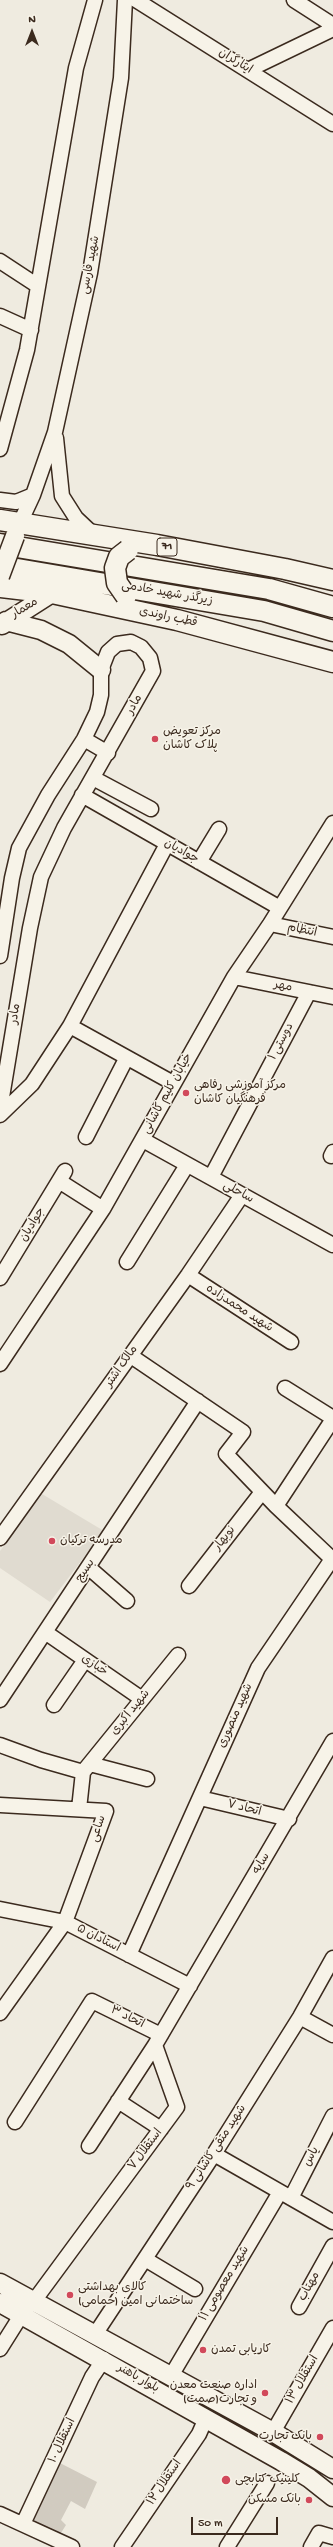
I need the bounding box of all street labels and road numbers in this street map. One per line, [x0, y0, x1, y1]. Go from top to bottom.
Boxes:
street label: ایثارگران [216, 46, 254, 78]
street label: شهید فارسی [78, 235, 104, 295]
road number: 71 [157, 538, 177, 556]
street label: زیرگذر شهید خادمی [120, 579, 214, 609]
street label: معمار [9, 595, 41, 623]
street label: قطب راوندی [138, 605, 198, 631]
street label: مادر [124, 692, 146, 718]
street label: جوادیان [161, 837, 201, 867]
street label: انتظام [286, 921, 318, 941]
street label: مهر [273, 978, 293, 996]
street label: مادر [7, 1003, 25, 1025]
street label: دوستی ۱ [266, 1021, 298, 1063]
street label: خیابان کلیم کاشانی [140, 1051, 196, 1137]
street label: ساحلی [220, 1179, 256, 1207]
street label: جوادیان [17, 1205, 49, 1245]
street label: شهید محمدزاده [203, 1282, 275, 1336]
street label: مالک اشتر [102, 1343, 142, 1391]
street label: نوبهار [211, 1524, 239, 1554]
street label: بسیج [73, 1557, 99, 1585]
street label: خبازی [78, 1652, 110, 1680]
street label: شهید منصوری [215, 1682, 257, 1750]
street label: شهید اکبری [108, 1687, 154, 1739]
street label: اتحاد ۷ [225, 1798, 263, 1820]
street label: ساعی [88, 1814, 110, 1844]
street label: سایه [250, 1851, 274, 1877]
street label: استادان ۵ [74, 1922, 122, 1956]
street label: اتحاد ۳ [108, 2004, 146, 2032]
street label: شهید متقی کاشانی ۹ [184, 2103, 250, 2193]
street label: استقلال ۷ [126, 2126, 166, 2174]
street label: یاس [301, 2145, 323, 2169]
street label: شهید معصومی ۱۱ [197, 2244, 253, 2324]
street label: مهتاب [296, 2270, 324, 2304]
street label: استقلال ۱۳ [283, 2353, 323, 2407]
street label: بلوار باهنر [115, 2361, 161, 2397]
street label: استقلال ۱۰ [46, 2416, 80, 2466]
street label: استقلال ۱۲ [144, 2457, 186, 2509]

